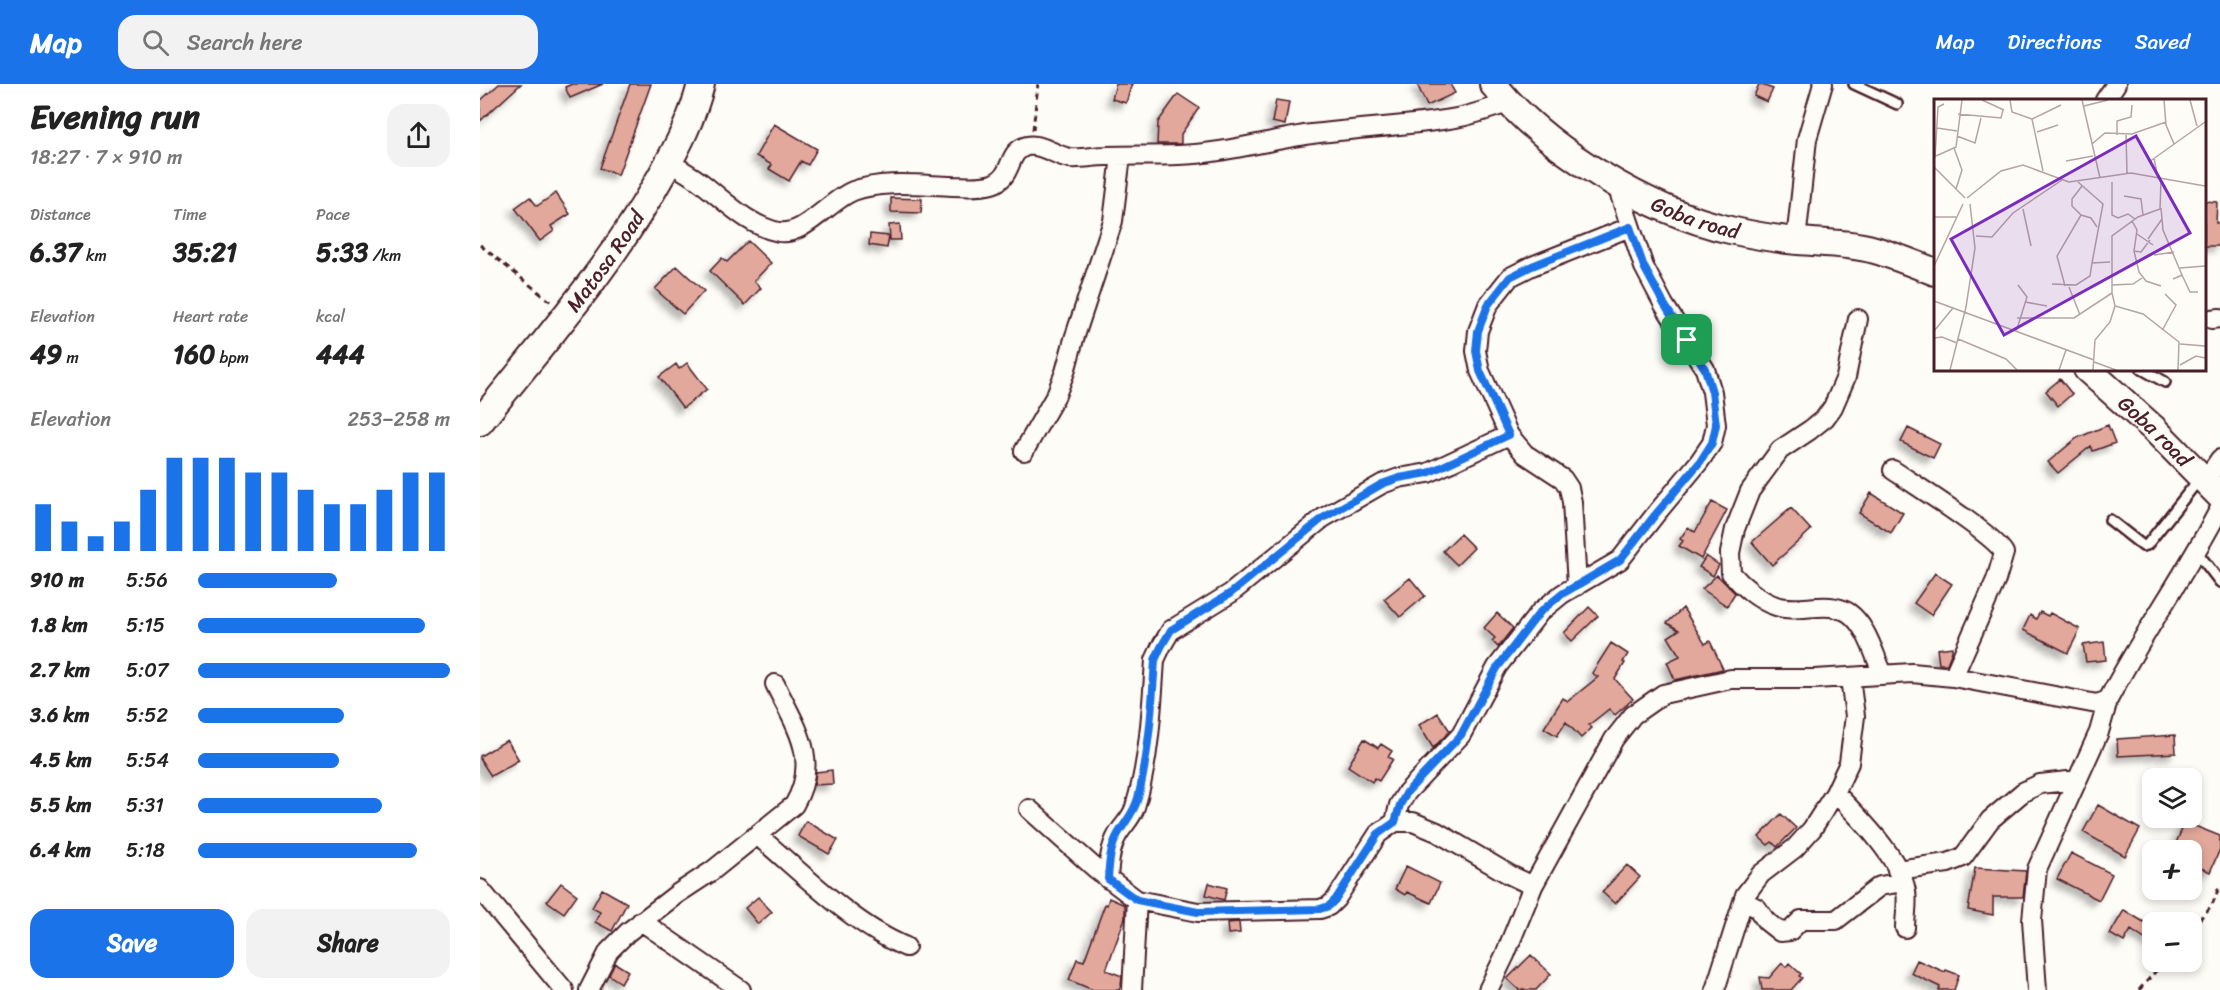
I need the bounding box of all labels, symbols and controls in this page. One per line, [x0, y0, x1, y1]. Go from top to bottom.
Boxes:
search box [118, 15, 538, 69]
text: Map [30, 18, 82, 67]
text: Search here [187, 23, 303, 62]
text: Map [1936, 23, 1974, 61]
text: Directions [2007, 23, 2102, 61]
text: Saved [2135, 23, 2190, 61]
icon: search [139, 26, 172, 59]
text: Evening run [30, 88, 200, 146]
inset map [1934, 99, 2205, 370]
button: share [387, 104, 450, 167]
text: 18:27 · 7 × 910 m [30, 140, 182, 175]
street label: Goba road [1645, 185, 1745, 251]
text: Distance [30, 200, 91, 229]
text: Time [173, 200, 207, 229]
text: Pace [316, 200, 350, 229]
street label: Matosa Road [556, 201, 656, 321]
text: 6.37 [30, 229, 82, 275]
text: 35:21 [173, 229, 237, 275]
text: 5:33 [316, 229, 368, 275]
text: km [82, 241, 107, 270]
text: /km [368, 241, 401, 270]
text: Elevation [30, 302, 95, 331]
text: Heart rate [173, 302, 248, 331]
text: kcal [316, 302, 345, 331]
pin [1661, 314, 1712, 365]
icon: arrive [1670, 323, 1703, 356]
text: 49 [30, 331, 62, 377]
text: 160 [173, 331, 215, 377]
text: 444 [316, 331, 365, 377]
text: m [62, 343, 79, 372]
text: bpm [215, 343, 249, 372]
street label: Goba road [2109, 386, 2203, 478]
text: Elevation [30, 402, 111, 437]
text: 253–258 m [348, 402, 450, 437]
text: 910 m [30, 563, 84, 598]
text: 5:56 [126, 563, 168, 598]
text: 1.8 km [30, 608, 88, 643]
text: 5:15 [126, 608, 165, 643]
text: 2.7 km [30, 653, 90, 688]
text: 5:07 [126, 653, 168, 688]
text: 3.6 km [30, 698, 90, 733]
text: 5:52 [126, 698, 168, 733]
text: 4.5 km [30, 743, 92, 778]
text: 5:54 [126, 743, 169, 778]
map controls [2142, 768, 2202, 972]
button: layers [2142, 768, 2202, 828]
text: 5.5 km [30, 788, 92, 823]
text: 5:31 [126, 788, 164, 823]
text: 6.4 km [30, 833, 91, 868]
text: 5:18 [126, 833, 165, 868]
button: + [2142, 840, 2202, 900]
button: Save [30, 909, 234, 978]
button: Share [246, 909, 450, 978]
button: − [2142, 912, 2202, 972]

